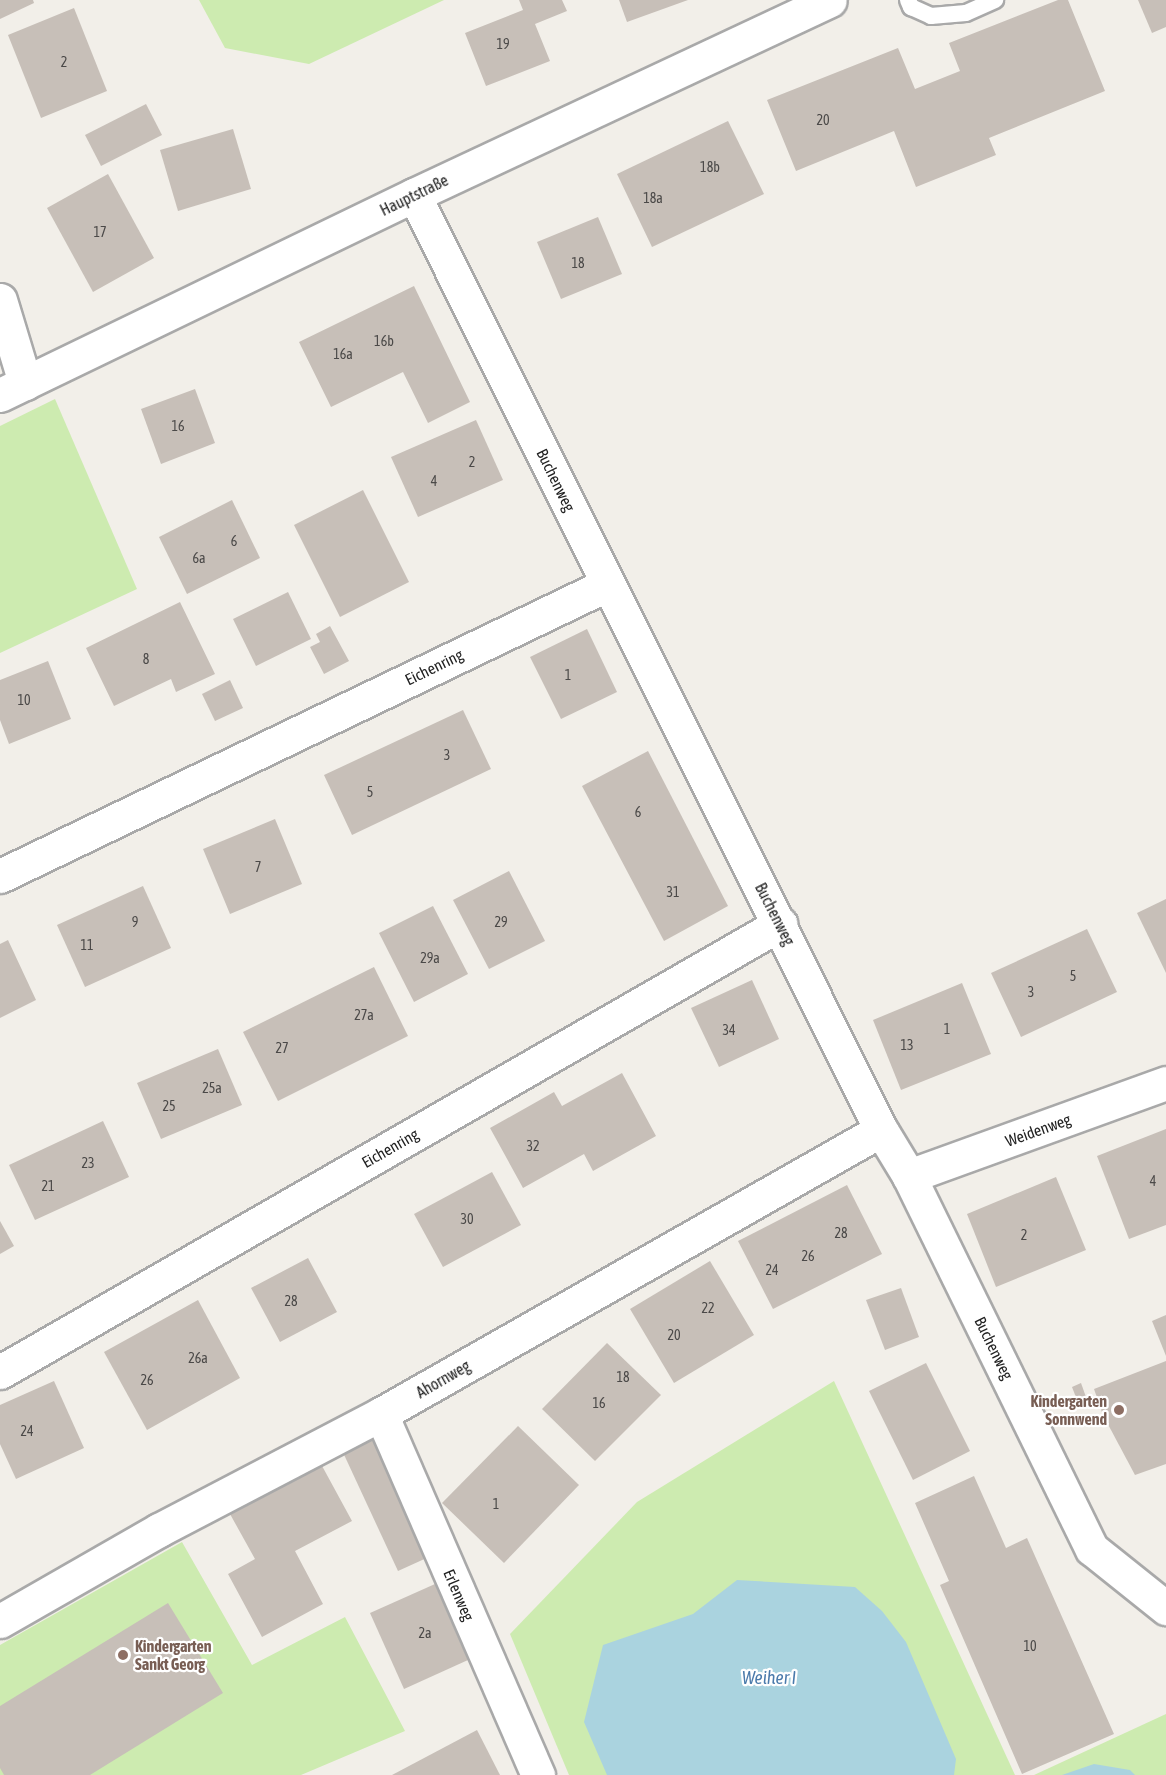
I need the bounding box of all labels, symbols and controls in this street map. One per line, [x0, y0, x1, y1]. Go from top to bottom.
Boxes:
house number: 19 [496, 36, 510, 52]
house number: 2 [61, 54, 67, 70]
house number: 20 [816, 112, 830, 128]
house number: 18b [700, 159, 720, 175]
street label: Hauptstraße [377, 170, 451, 220]
house number: 18a [643, 190, 663, 206]
house number: 17 [93, 224, 107, 240]
house number: 18 [571, 255, 585, 271]
house number: 16b [374, 333, 394, 349]
house number: 16a [333, 346, 353, 362]
house number: 16 [171, 418, 185, 434]
street label: Buchenweg [533, 445, 579, 515]
house number: 2 [469, 454, 475, 470]
house number: 4 [431, 473, 437, 489]
house number: 6 [231, 533, 237, 549]
house number: 6a [192, 550, 206, 566]
street label: Eichenring [402, 645, 466, 689]
house number: 8 [143, 651, 149, 667]
house number: 1 [565, 667, 571, 683]
house number: 10 [17, 692, 31, 708]
house number: 3 [444, 747, 450, 763]
house number: 5 [367, 784, 373, 800]
house number: 6 [635, 804, 641, 820]
house number: 7 [255, 859, 261, 875]
street label: Buchenweg [751, 880, 799, 948]
house number: 31 [666, 884, 680, 900]
house number: 9 [132, 914, 138, 930]
house number: 29 [494, 914, 508, 930]
house number: 11 [80, 937, 94, 953]
house number: 29a [420, 950, 440, 966]
house number: 5 [1070, 968, 1076, 984]
house number: 3 [1028, 984, 1034, 1000]
house number: 27a [354, 1007, 374, 1023]
house number: 1 [944, 1021, 950, 1037]
house number: 34 [722, 1022, 736, 1038]
house number: 13 [900, 1037, 914, 1053]
house number: 27 [275, 1040, 289, 1056]
house number: 25a [202, 1080, 222, 1096]
house number: 25 [162, 1098, 176, 1114]
street label: Weidenweg [1003, 1109, 1073, 1151]
street label: Eichenring [358, 1124, 422, 1172]
house number: 32 [526, 1138, 540, 1154]
house number: 23 [81, 1155, 95, 1171]
house number: 4 [1150, 1173, 1156, 1189]
house number: 21 [41, 1178, 55, 1194]
house number: 30 [460, 1211, 474, 1227]
house number: 28 [834, 1225, 848, 1241]
house number: 2 [1021, 1227, 1027, 1243]
house number: 26 [801, 1248, 815, 1264]
house number: 24 [765, 1262, 779, 1278]
house number: 28 [284, 1293, 298, 1309]
house number: 22 [701, 1300, 715, 1316]
street label: Buchenweg [971, 1313, 1017, 1383]
house number: 20 [667, 1327, 681, 1343]
house number: 26a [188, 1350, 208, 1366]
street label: Ahornweg [413, 1356, 473, 1402]
house number: 18 [616, 1369, 630, 1385]
house number: 26 [140, 1372, 154, 1388]
place label: Kindergarten Sonnwend [1031, 1391, 1107, 1429]
house number: 16 [592, 1395, 606, 1411]
marker: Kindergarten Sonnwend [1112, 1403, 1126, 1417]
house number: 24 [20, 1423, 34, 1439]
house number: 1 [493, 1496, 499, 1512]
street label: Erlenweg [440, 1566, 478, 1624]
house number: 2a [418, 1625, 432, 1641]
place label: Kindergarten Sankt Georg [135, 1636, 211, 1674]
house number: 10 [1023, 1638, 1037, 1654]
marker: Kindergarten Sankt Georg [116, 1648, 130, 1662]
water label: Weiher I [742, 1667, 796, 1689]

